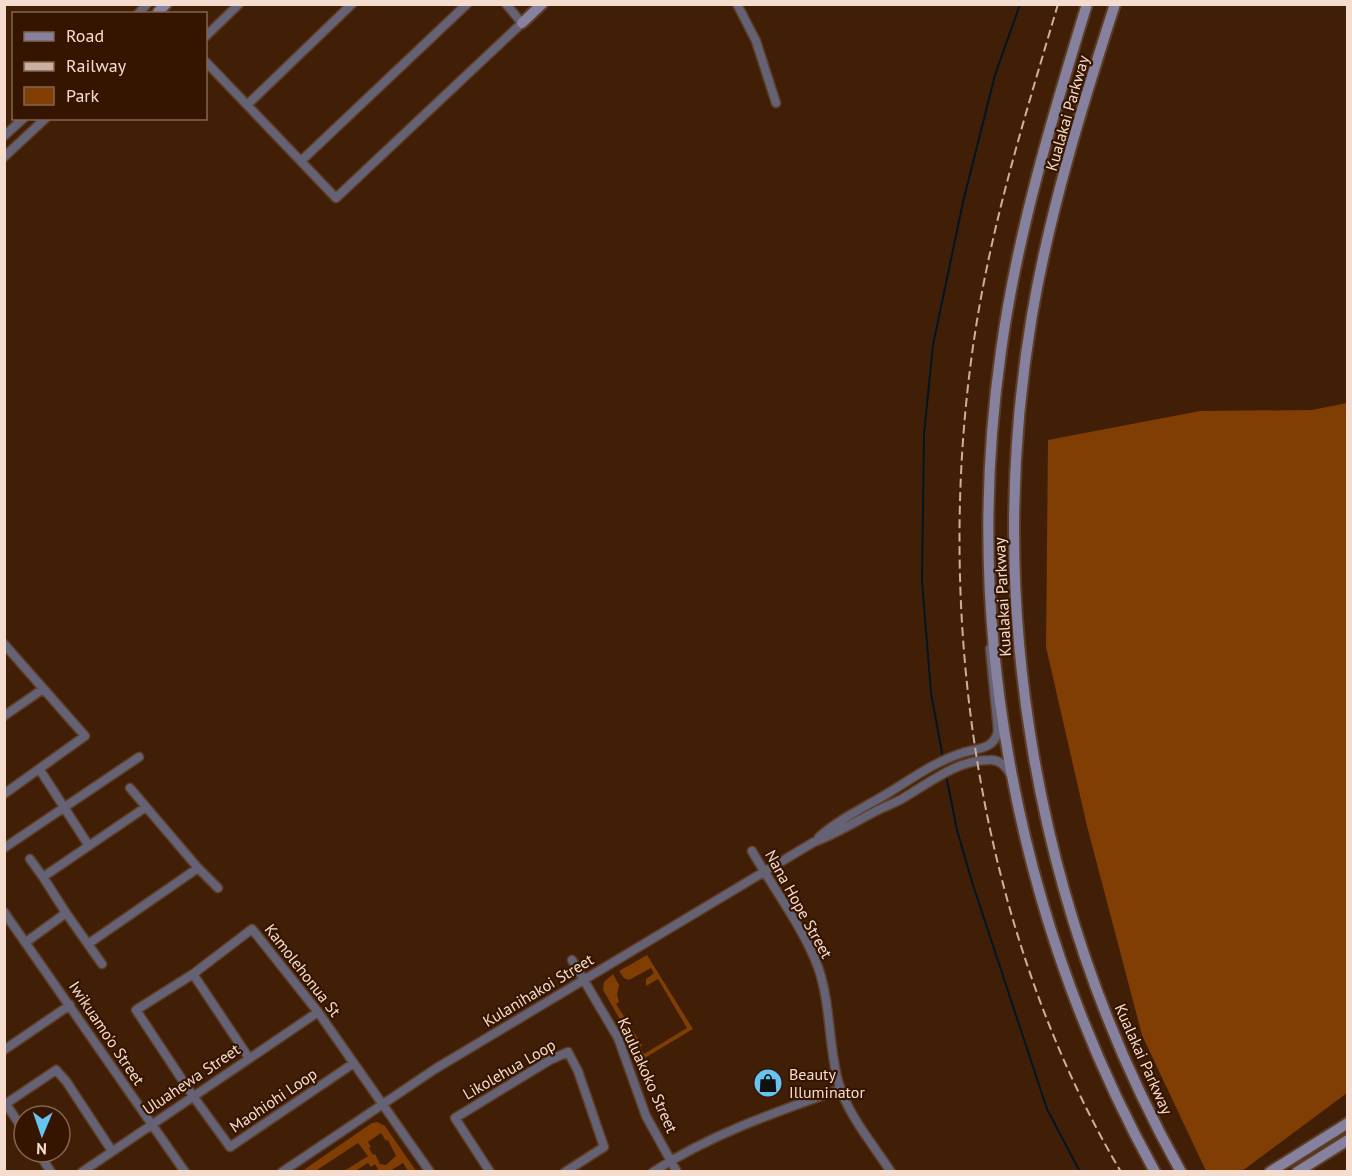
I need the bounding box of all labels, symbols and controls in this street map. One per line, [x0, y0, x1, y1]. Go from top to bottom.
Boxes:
legend [12, 12, 207, 120]
text: Road [66, 24, 104, 47]
street label: Kualakai Parkway [1041, 52, 1093, 173]
text: Railway [66, 54, 127, 77]
text: Park [66, 84, 99, 107]
street label: Kualakai Parkway [989, 536, 1015, 657]
street label: Nana Hope Street [761, 846, 837, 962]
street label: Kamolehonua St [261, 920, 346, 1021]
street label: Kulanihakoi Street [479, 949, 598, 1031]
street label: Iwikuamo'o Street [65, 977, 150, 1089]
street label: Kualakai Parkway [1111, 1000, 1178, 1118]
street label: Kauluakoko Street [614, 1014, 683, 1136]
street label: Likolehua Loop [459, 1034, 559, 1104]
street label: Uluahewa Street [138, 1039, 244, 1119]
street label: Maohiohi Loop [225, 1063, 321, 1137]
place label: Beauty Illuminator [789, 1064, 865, 1102]
shop icon: Beauty Illuminator [752, 1067, 784, 1099]
north arrow [12, 1104, 72, 1164]
text: N [36, 1139, 47, 1159]

